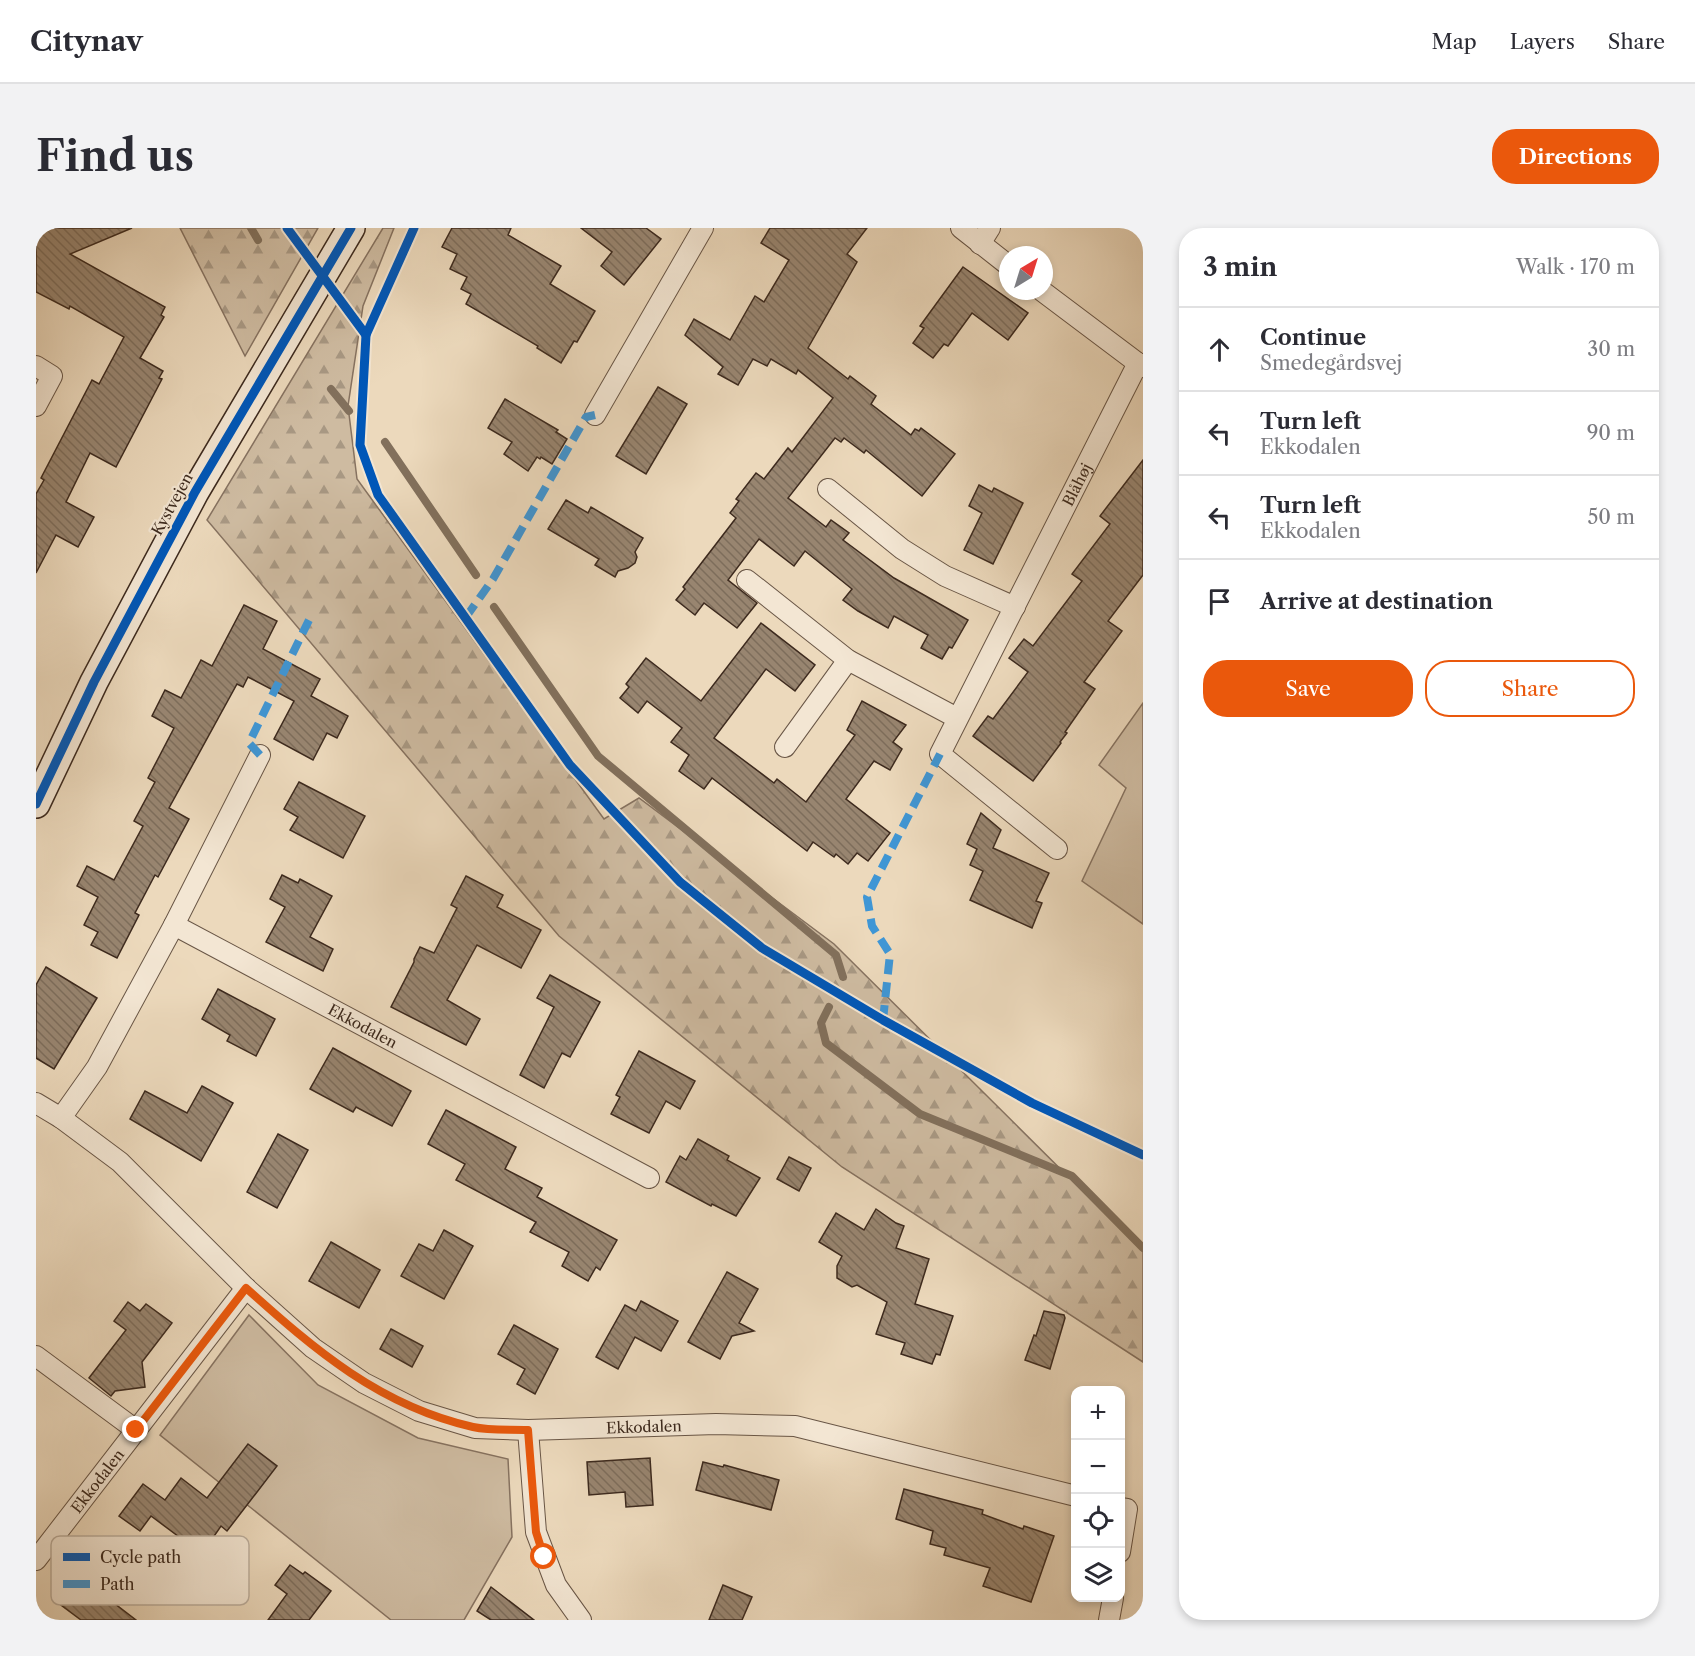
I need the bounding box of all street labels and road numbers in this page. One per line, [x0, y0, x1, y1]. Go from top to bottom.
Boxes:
street label: Blåhøj [1058, 460, 1095, 509]
street label: Kystvejen [147, 469, 197, 538]
street label: Ekkodalen [325, 999, 401, 1052]
street label: Ekkodalen [606, 1416, 683, 1437]
street label: Ekkodalen [66, 1445, 128, 1517]

